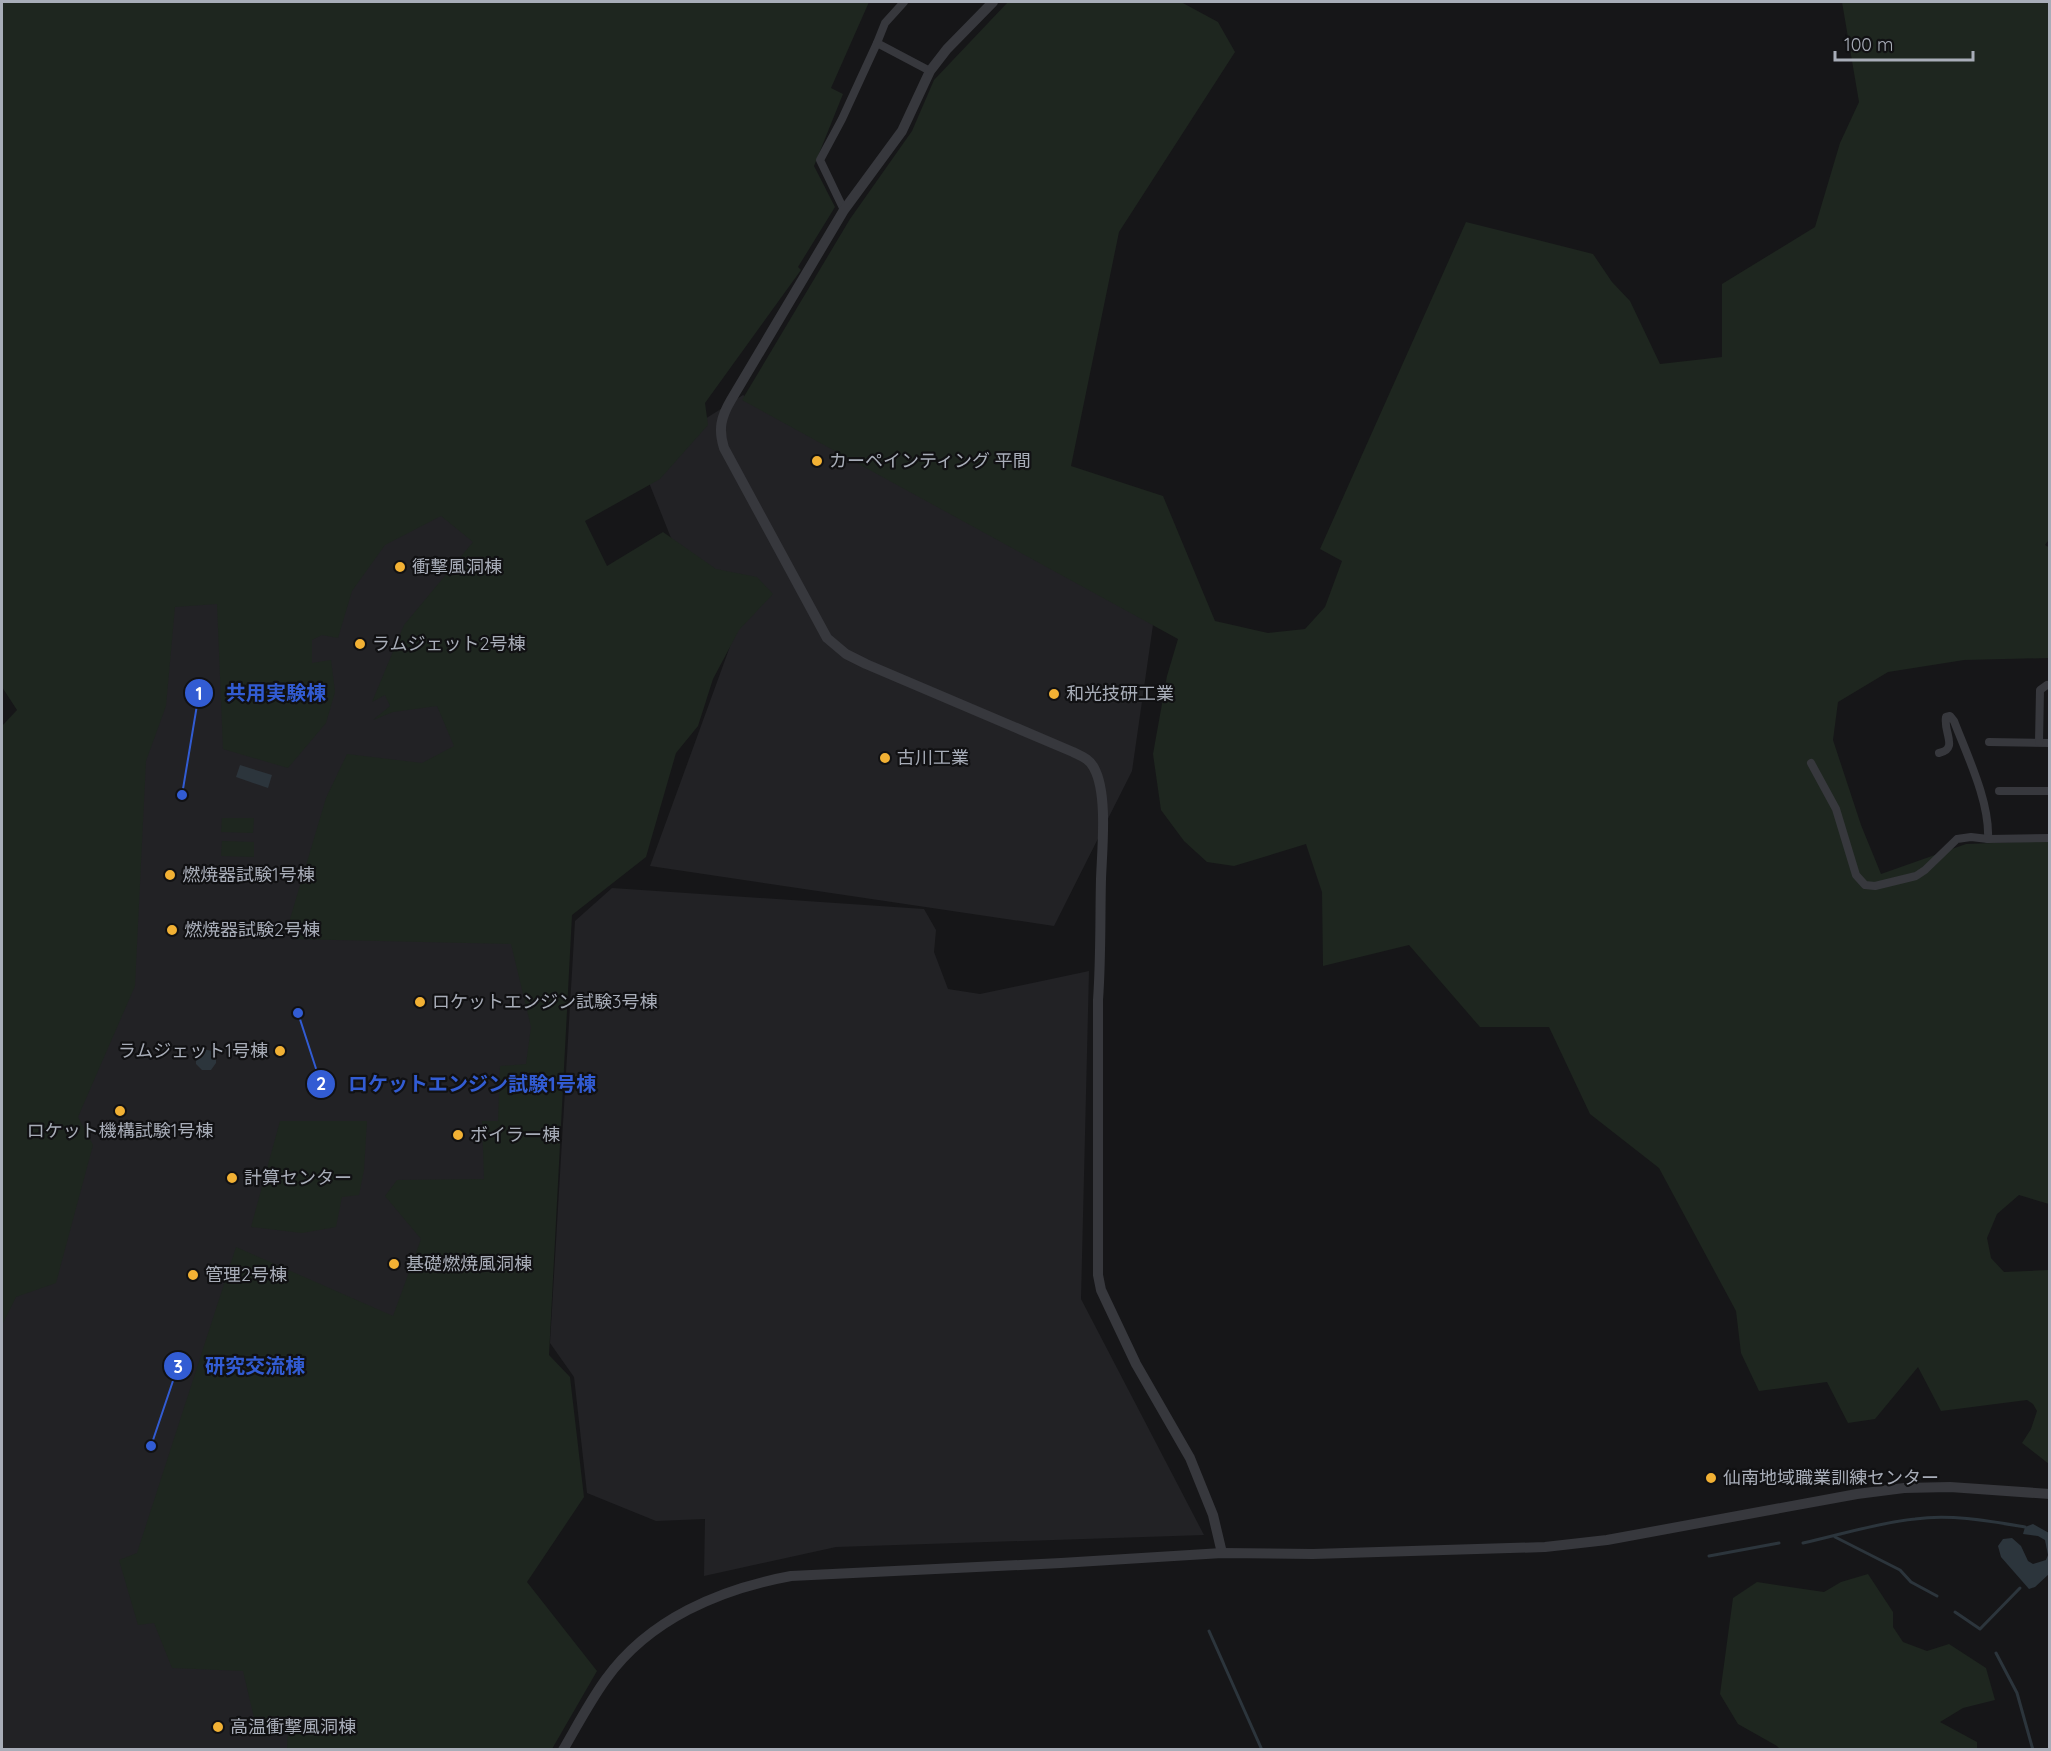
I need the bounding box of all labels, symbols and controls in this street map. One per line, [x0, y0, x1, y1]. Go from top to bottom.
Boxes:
scale bar [1835, 24, 1973, 62]
text: 100 m [1844, 33, 1893, 56]
place label: カーペインティング 平間 [829, 449, 1031, 472]
marker: カーペインティング 平間 [810, 454, 824, 468]
place label: 衝撃風洞棟 [412, 555, 502, 578]
marker: 衝撃風洞棟 [393, 560, 407, 574]
place label: ラムジェット2号棟 [372, 632, 525, 655]
marker: ラムジェット2号棟 [353, 637, 367, 651]
callout: 共用実験棟 [184, 674, 338, 712]
text: 共用実験棟 [226, 680, 326, 705]
text: 1 [195, 682, 203, 705]
place label: 和光技研工業 [1066, 682, 1174, 705]
marker: 和光技研工業 [1047, 687, 1061, 701]
place label: 古川工業 [897, 746, 969, 769]
marker: 古川工業 [878, 751, 892, 765]
place label: 燃焼器試験1号棟 [182, 863, 315, 886]
marker: 燃焼器試験1号棟 [163, 868, 177, 882]
place label: 燃焼器試験2号棟 [184, 918, 320, 941]
marker: 燃焼器試験2号棟 [165, 923, 179, 937]
place label: ロケットエンジン試験3号棟 [432, 990, 657, 1013]
marker: ロケットエンジン試験3号棟 [413, 995, 427, 1009]
place label: ラムジェット1号棟 [118, 1039, 268, 1062]
marker: ラムジェット1号棟 [273, 1044, 287, 1058]
callout: ロケットエンジン試験1号棟 [306, 1065, 608, 1103]
text: ロケットエンジン試験1号棟 [348, 1071, 596, 1096]
text: 2 [316, 1072, 326, 1095]
marker: ロケット機構試験1号棟 [113, 1104, 127, 1118]
place label: ロケット機構試験1号棟 [27, 1119, 213, 1142]
place label: ボイラー棟 [470, 1123, 560, 1146]
marker: ボイラー棟 [451, 1128, 465, 1142]
place label: 計算センター [244, 1166, 352, 1189]
marker: 計算センター [225, 1171, 239, 1185]
place label: 基礎燃焼風洞棟 [406, 1252, 532, 1275]
marker: 基礎燃焼風洞棟 [387, 1257, 401, 1271]
place label: 管理2号棟 [205, 1263, 287, 1286]
marker: 管理2号棟 [186, 1268, 200, 1282]
callout: 研究交流棟 [163, 1347, 317, 1385]
text: 研究交流棟 [205, 1353, 305, 1378]
text: 3 [173, 1355, 183, 1378]
place label: 仙南地域職業訓練センター [1723, 1466, 1939, 1489]
marker: 仙南地域職業訓練センター [1704, 1471, 1718, 1485]
place label: 高温衝撃風洞棟 [230, 1715, 356, 1738]
marker: 高温衝撃風洞棟 [211, 1720, 225, 1734]

